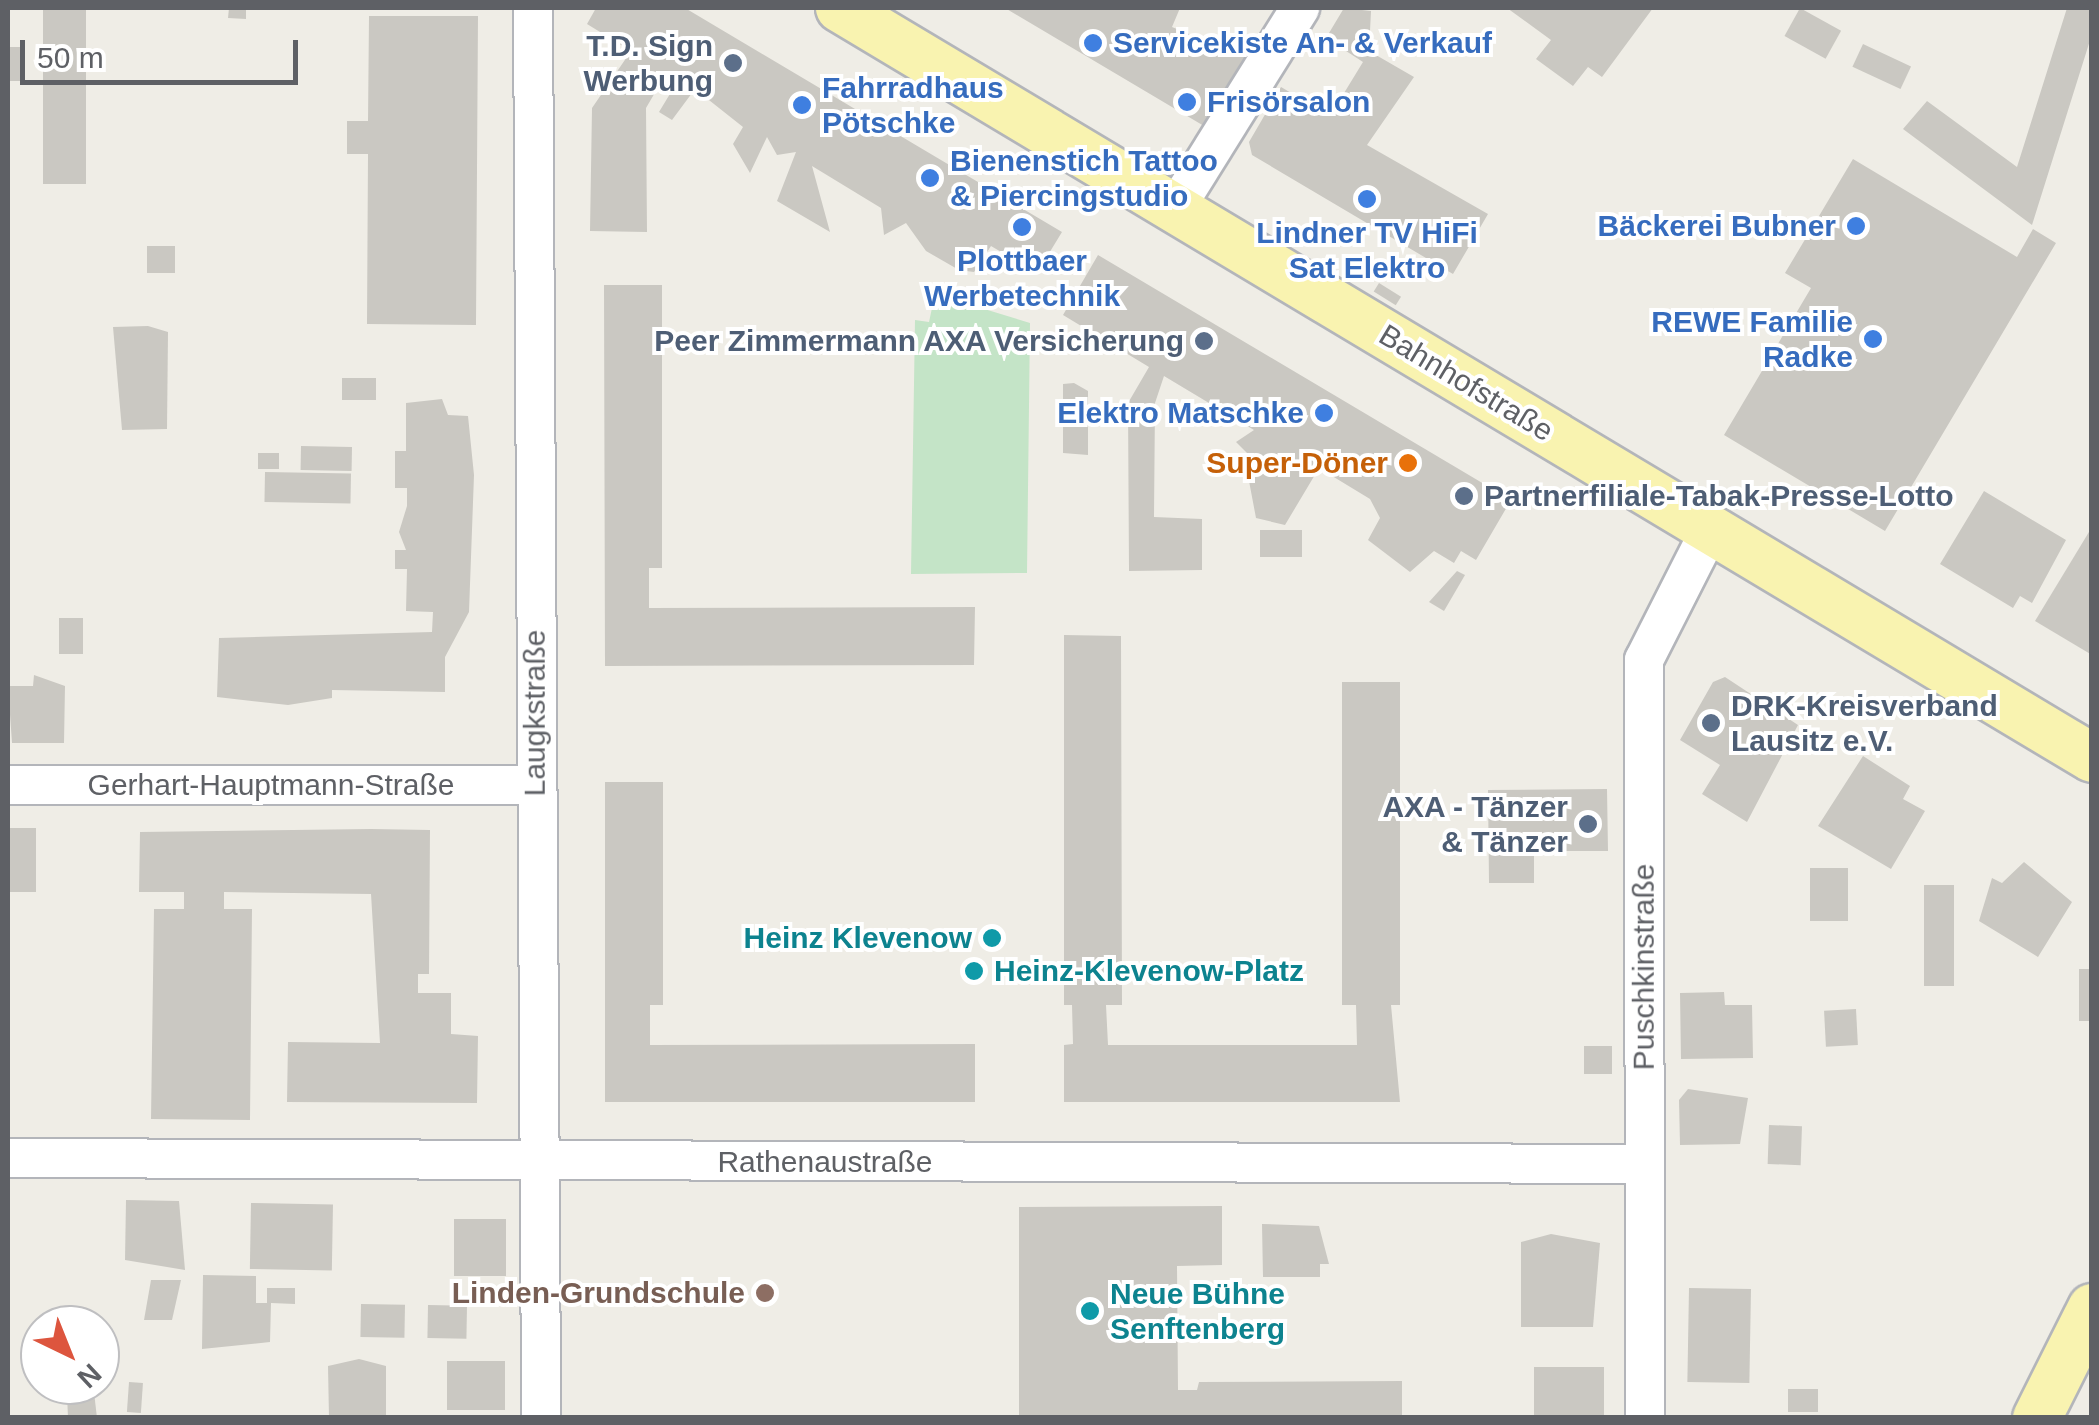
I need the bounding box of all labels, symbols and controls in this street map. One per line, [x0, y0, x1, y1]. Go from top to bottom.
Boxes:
scale bar [25, 20, 302, 82]
place label: Servicekiste An- & Verkauf [1113, 25, 1493, 61]
place label: T.D. Sign Werbung [584, 28, 713, 98]
marker: Servicekiste An- & Verkauf [1082, 32, 1104, 54]
text: 50 m [37, 41, 104, 74]
marker: T.D. Sign Werbung [722, 52, 744, 74]
place label: Fahrradhaus Pötschke [822, 70, 1004, 140]
place label: Frisörsalon [1207, 84, 1370, 120]
marker: Frisörsalon [1176, 91, 1198, 113]
marker: Fahrradhaus Pötschke [791, 94, 813, 116]
place label: Bienenstich Tattoo & Piercingstudio [950, 143, 1218, 214]
marker: Bienenstich Tattoo & Piercingstudio [919, 167, 941, 189]
marker: Lindner TV HiFi Sat Elektro [1356, 188, 1378, 210]
place label: Bäckerei Bubner [1598, 208, 1836, 244]
place label: Lindner TV HiFi Sat Elektro [1256, 215, 1478, 286]
marker: Bäckerei Bubner [1845, 215, 1867, 237]
marker: Plottbaer Werbetechnik [1011, 216, 1033, 238]
place label: Plottbaer Werbetechnik [924, 243, 1120, 314]
place label: REWE Familie Radke [1651, 304, 1853, 374]
street label: Bahnhofstraße [1372, 317, 1560, 449]
place label: Peer Zimmermann AXA Versicherung [652, 323, 1184, 359]
marker: REWE Familie Radke [1862, 328, 1884, 350]
marker: Peer Zimmermann AXA Versicherung [1193, 330, 1215, 352]
place label: Elektro Matschke [1057, 395, 1304, 431]
marker: Elektro Matschke [1313, 402, 1335, 424]
place label: Super-Döner [1206, 445, 1388, 481]
marker: Super-Döner [1397, 452, 1419, 474]
place label: Partnerfiliale-Tabak-Presse-Lotto [1484, 478, 1954, 514]
marker: Partnerfiliale-Tabak-Presse-Lotto [1453, 485, 1475, 507]
street label: Laugkstraße [517, 630, 553, 796]
place label: DRK-Kreisverband Lausitz e.V. [1731, 688, 1998, 758]
marker: DRK-Kreisverband Lausitz e.V. [1700, 712, 1722, 734]
street label: Gerhart-Hauptmann-Straße [88, 767, 454, 803]
place label: AXA - Tänzer & Tänzer [1381, 789, 1568, 860]
marker: AXA - Tänzer & Tänzer [1577, 813, 1599, 835]
street label: Puschkinstraße [1626, 864, 1662, 1070]
place label: Heinz Klevenow [744, 920, 972, 956]
marker: Heinz Klevenow [981, 927, 1003, 949]
place label: Heinz-Klevenow-Platz [994, 953, 1304, 989]
marker: Heinz-Klevenow-Platz [963, 960, 985, 982]
street label: Rathenaustraße [717, 1144, 933, 1180]
place label: Linden-Grundschule [452, 1275, 745, 1311]
place label: Neue Bühne Senftenberg [1110, 1276, 1285, 1346]
marker: Linden-Grundschule [754, 1282, 776, 1304]
marker: Neue Bühne Senftenberg [1079, 1300, 1101, 1322]
north arrow [20, 1305, 120, 1405]
text: N [71, 1358, 107, 1394]

